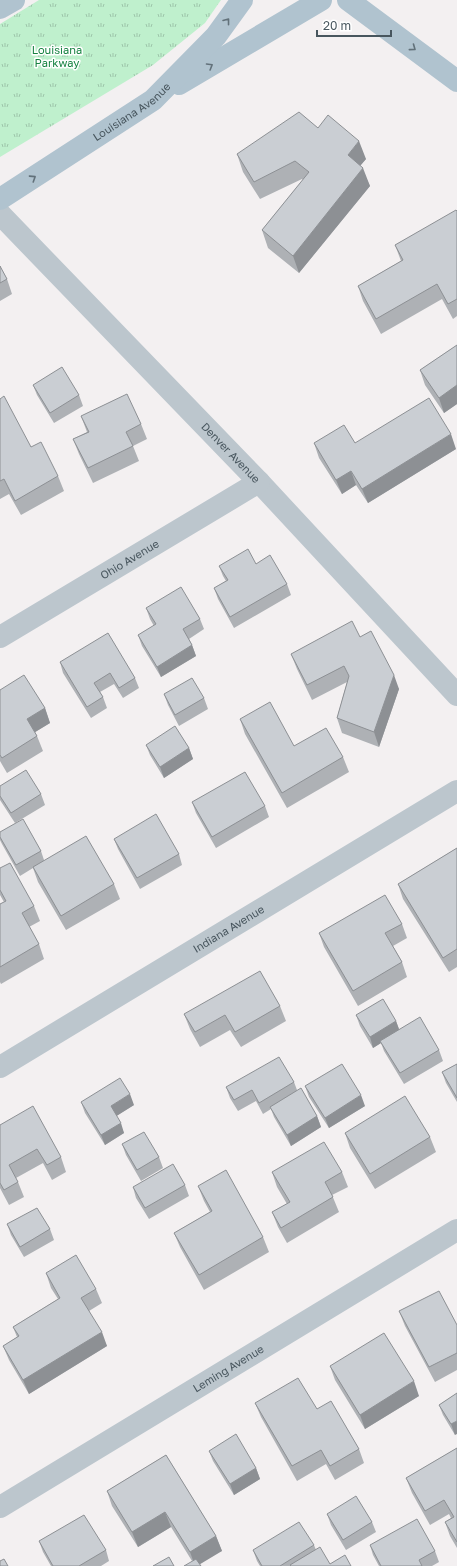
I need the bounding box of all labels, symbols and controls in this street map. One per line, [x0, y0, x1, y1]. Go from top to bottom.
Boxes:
scale bar [317, 12, 391, 38]
one-way arrow [223, 18, 230, 25]
text: 20 m [323, 18, 351, 33]
park label: Louisiana Parkway [32, 43, 82, 69]
one-way arrow [409, 43, 416, 51]
one-way arrow [206, 63, 213, 70]
street label: Louisiana Avenue [90, 80, 173, 143]
one-way arrow [29, 175, 36, 182]
street label: Denver Avenue [199, 419, 263, 485]
street label: Ohio Avenue [98, 536, 161, 582]
street label: Indiana Avenue [190, 902, 266, 955]
street label: Leming Avenue [190, 1342, 266, 1395]

